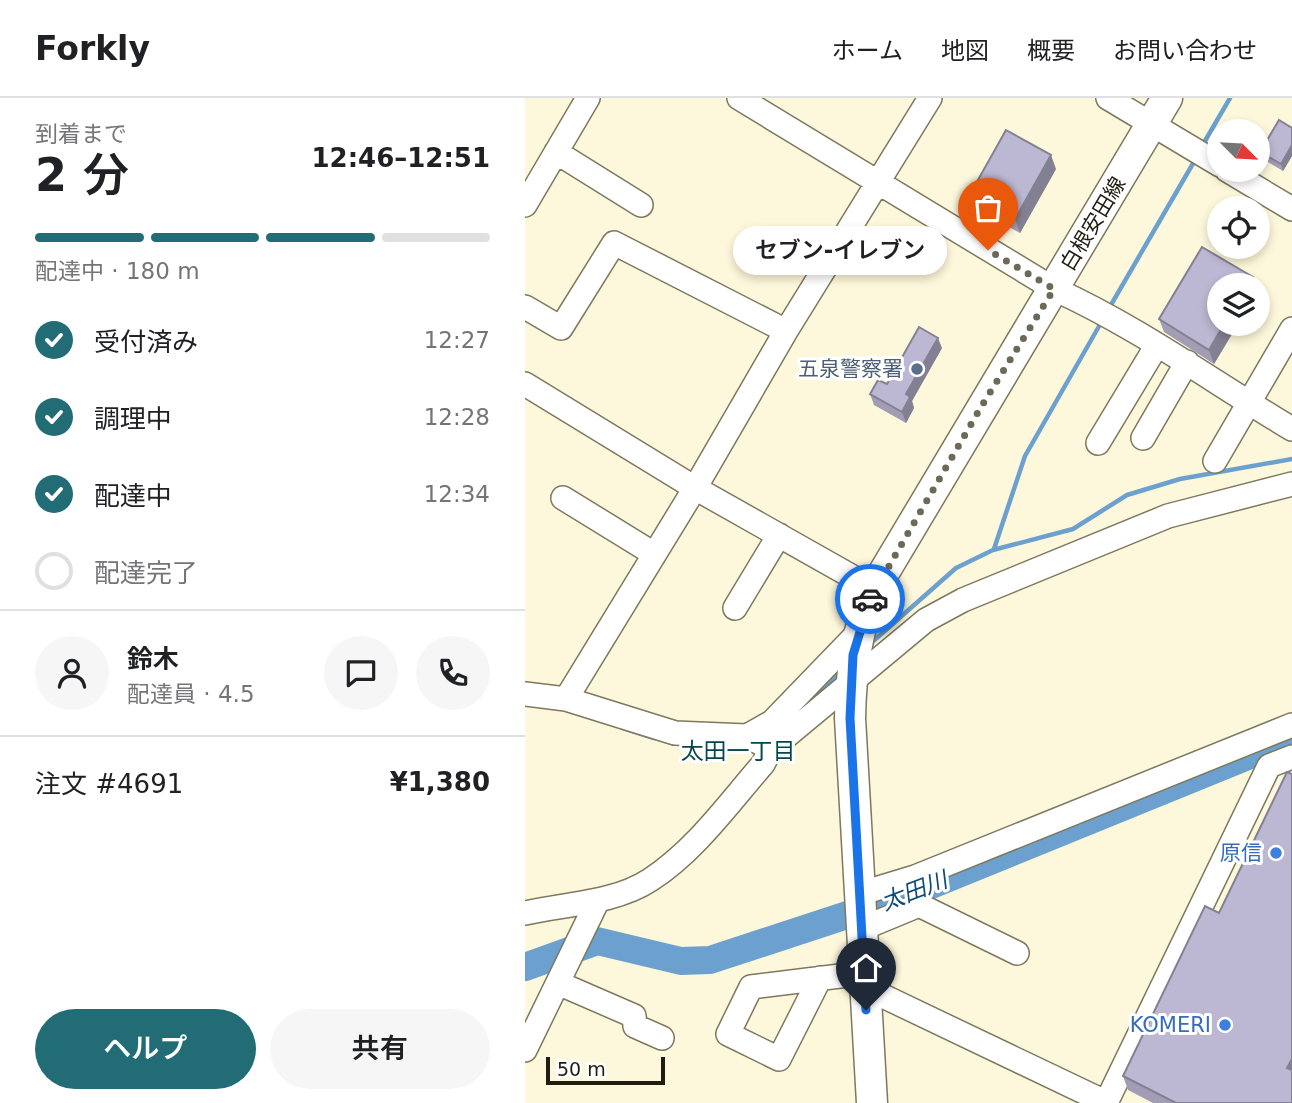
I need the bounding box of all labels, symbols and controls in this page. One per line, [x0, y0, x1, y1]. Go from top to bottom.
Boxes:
text: Forkly [35, 29, 150, 68]
text: ホーム [832, 37, 903, 65]
text: 地図 [941, 37, 989, 65]
text: 概要 [1027, 37, 1075, 65]
text: お問い合わせ [1113, 37, 1257, 65]
north arrow [1207, 119, 1271, 182]
map controls [1207, 119, 1270, 336]
text: 到着まで [35, 121, 127, 147]
text: 12:46–12:51 [311, 143, 490, 173]
text: 2 分 [35, 148, 129, 202]
street label: 白根安田線 [1056, 173, 1130, 275]
pin [958, 178, 1018, 250]
icon: bag [969, 189, 1007, 227]
button: locate [1207, 196, 1270, 259]
callout: セブン-イレブン [732, 226, 946, 274]
text: セブン-イレブン [755, 237, 925, 263]
text: 配達中 · 180 m [35, 258, 200, 284]
button: layers [1207, 273, 1270, 336]
icon: check [35, 321, 73, 359]
text: 受付済み [94, 327, 198, 357]
text: 12:27 [424, 327, 490, 353]
place label: 五泉警察署 [798, 357, 903, 381]
marker: 五泉警察署 [909, 361, 925, 377]
icon: check [35, 398, 73, 436]
text: 調理中 [94, 404, 172, 434]
text: 12:28 [424, 404, 490, 430]
icon: check [35, 475, 73, 513]
text: 配達中 [94, 481, 172, 511]
text: 12:34 [424, 481, 490, 507]
text: 配達完了 [94, 558, 198, 588]
courier [835, 564, 905, 634]
icon: car [851, 580, 889, 618]
button: person [35, 636, 109, 710]
button: chat [324, 636, 398, 710]
button: phone [416, 636, 490, 710]
text: 鈴木 [127, 644, 179, 674]
text: 配達員 · 4.5 [127, 681, 255, 707]
district label: 太田一丁目 [681, 738, 796, 764]
text: ¥1,380 [390, 767, 490, 797]
text: 注文 #4691 [35, 769, 183, 799]
place label: 原信 [1220, 841, 1262, 865]
marker: 原信 [1268, 845, 1284, 861]
water label: 太田川 [877, 865, 954, 916]
pin [836, 938, 896, 1010]
icon: home [847, 949, 885, 987]
button: ヘルプ [35, 1009, 256, 1089]
button: 共有 [270, 1009, 490, 1089]
place label: KOMERI [1130, 1013, 1211, 1037]
marker: KOMERI [1217, 1017, 1233, 1033]
scale bar [546, 1054, 665, 1086]
text: 50 m [557, 1058, 606, 1080]

